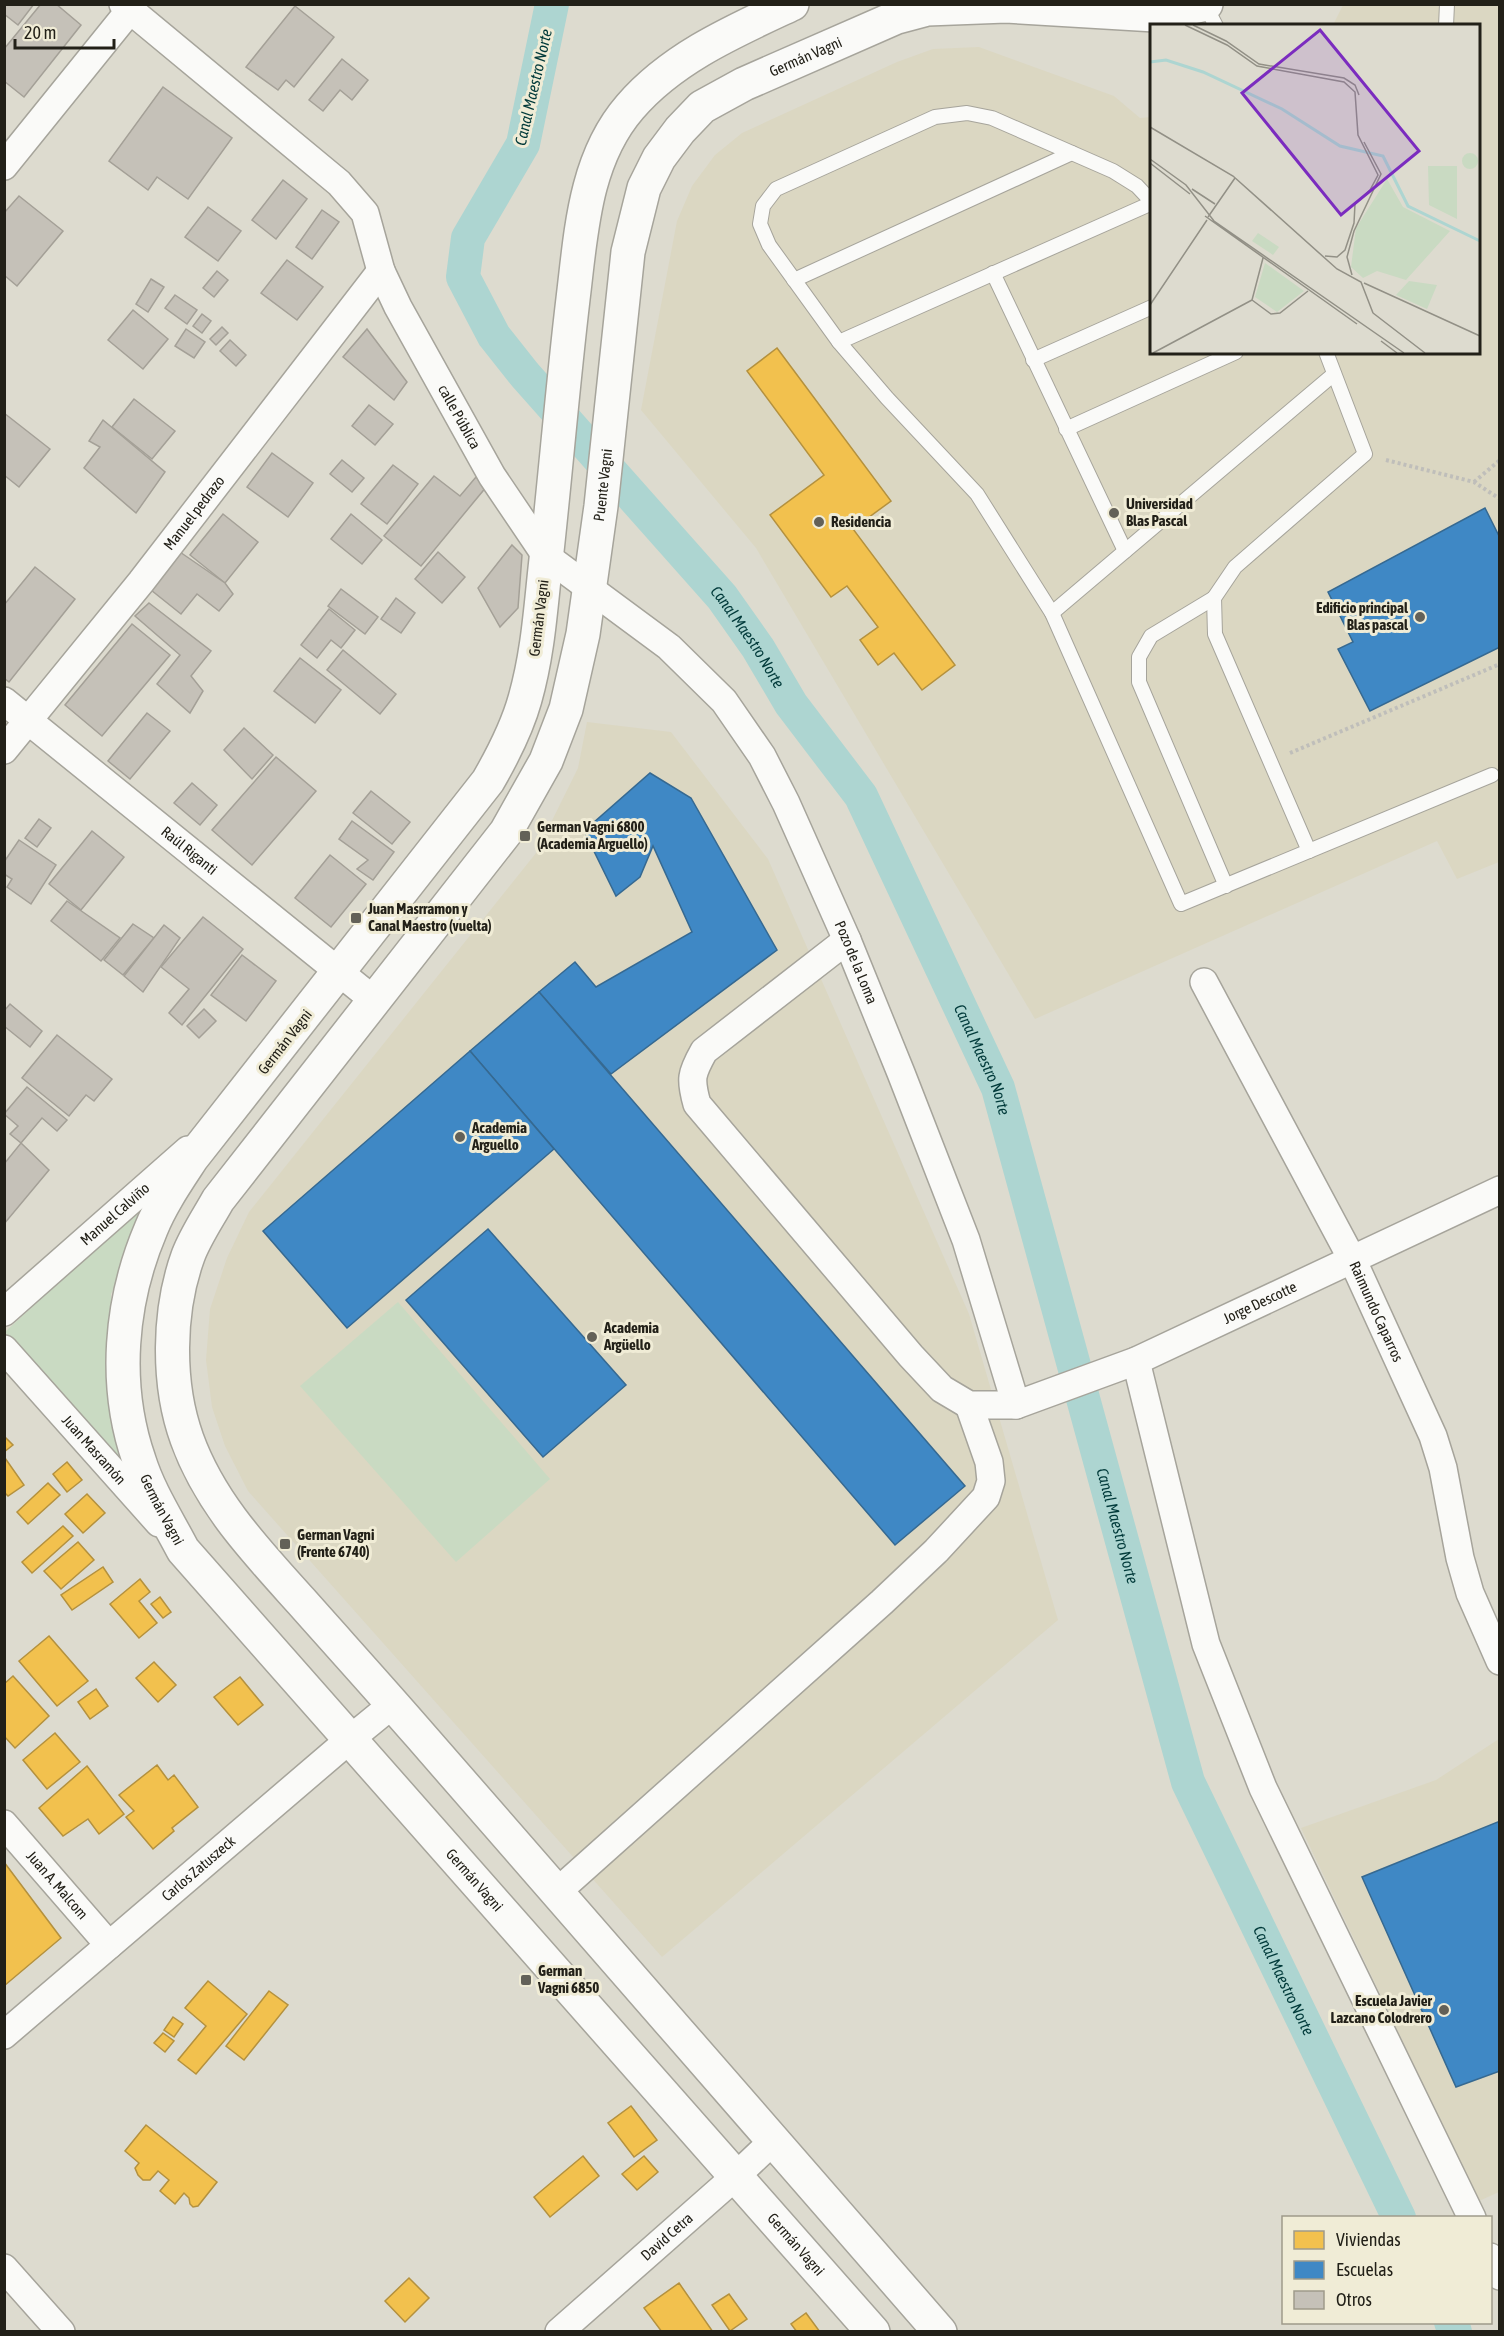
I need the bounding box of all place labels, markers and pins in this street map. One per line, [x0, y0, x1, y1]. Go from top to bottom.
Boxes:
place label: Universidad Blas Pascal [1126, 495, 1193, 529]
marker: Universidad Blas Pascal [1107, 506, 1121, 520]
place label: Residencia [831, 513, 891, 530]
marker: Residencia [812, 515, 826, 529]
place label: Edificio principal Blas pascal [1316, 599, 1409, 633]
marker: Edificio principal Blas pascal [1413, 610, 1427, 624]
place label: German Vagni 6800 (Academia Arguello) [537, 818, 648, 852]
marker: German Vagni 6800 (Academia Arguello) [518, 829, 532, 843]
place label: Juan Masrramon y Canal Maestro (vuelta) [367, 900, 492, 934]
marker: Juan Masrramon y Canal Maestro (vuelta) [349, 911, 363, 925]
place label: Academia Arguello [471, 1119, 527, 1153]
marker: Academia Arguello [453, 1130, 467, 1144]
place label: Academia Argüello [603, 1319, 659, 1353]
marker: Academia Argüello [585, 1330, 599, 1344]
place label: German Vagni (Frente 6740) [297, 1526, 374, 1560]
marker: German Vagni (Frente 6740) [278, 1537, 292, 1551]
place label: German Vagni 6850 [537, 1962, 599, 1996]
marker: German Vagni 6850 [519, 1973, 533, 1987]
place label: Escuela Javier Lazcano Colodrero [1331, 1992, 1433, 2026]
marker: Escuela Javier Lazcano Colodrero [1437, 2003, 1451, 2017]

